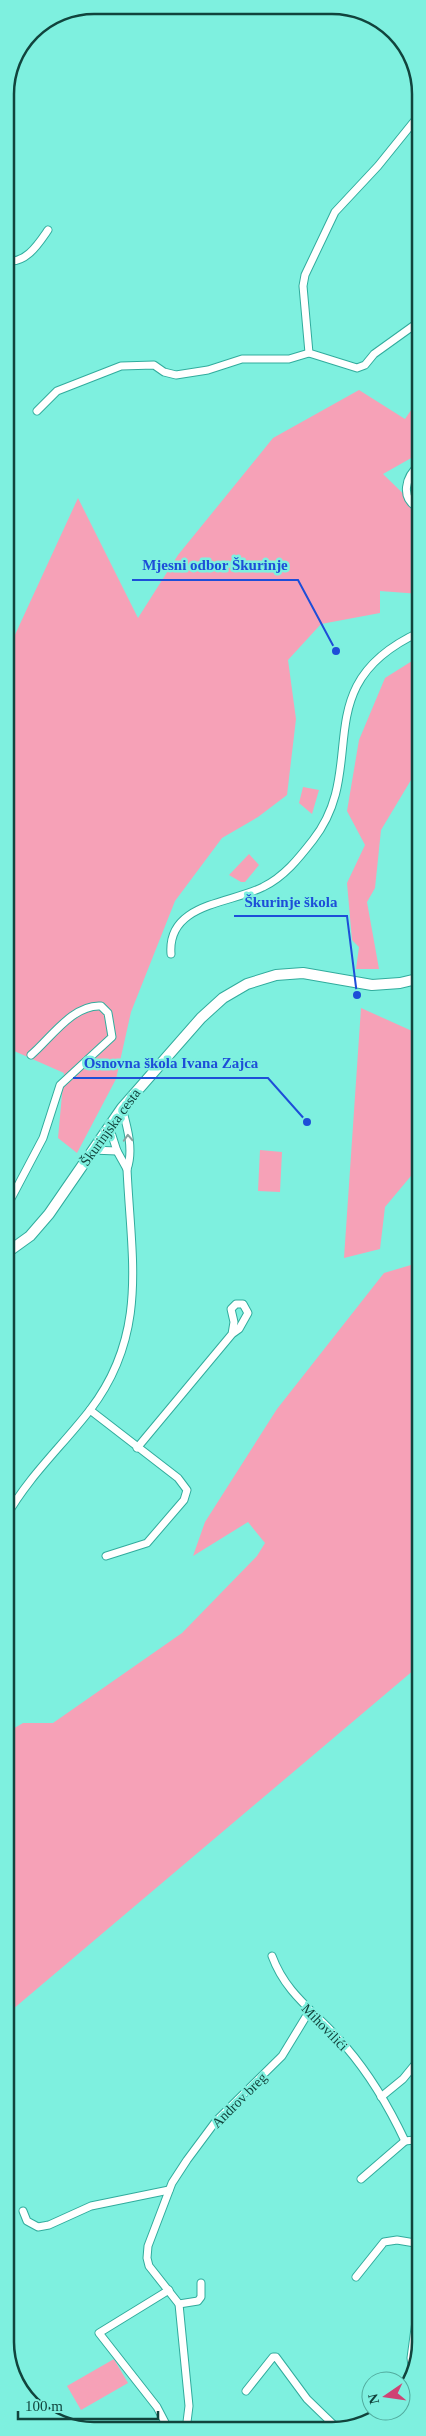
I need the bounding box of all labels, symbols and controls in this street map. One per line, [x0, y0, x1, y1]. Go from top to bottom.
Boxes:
callout: Mjesni odbor Škurinje [132, 550, 298, 580]
text: Mjesni odbor Škurinje [142, 557, 288, 573]
callout: Škurinje škola [234, 886, 347, 916]
text: Škurinje škola [245, 894, 338, 910]
callout: Osnovna škola Ivana Zajca [73, 1048, 268, 1078]
text: Osnovna škola Ivana Zajca [84, 1055, 259, 1071]
street label: Škurinjska cesta [77, 1085, 144, 1169]
one-way arrow [122, 1134, 133, 1142]
street label: Mihovilići [299, 2001, 351, 2054]
street label: Androv breg [209, 2070, 270, 2131]
north arrow [361, 2371, 411, 2421]
scale bar [18, 2388, 158, 2420]
text: N [365, 2392, 382, 2405]
text: 100 m [25, 2398, 63, 2414]

